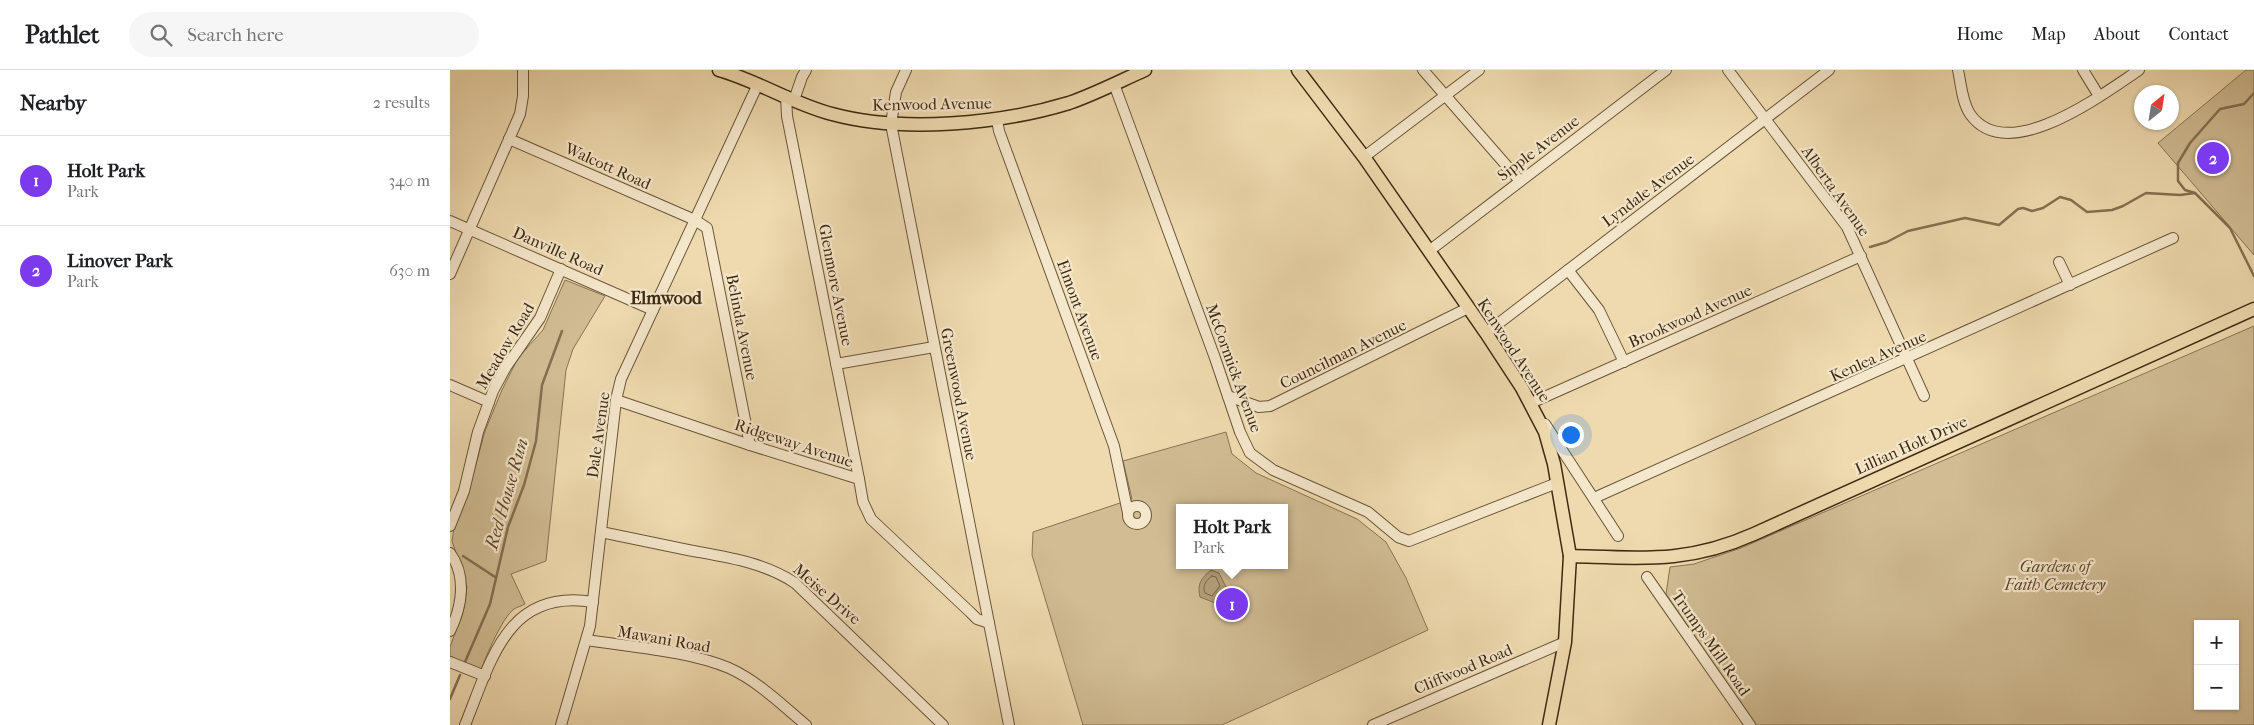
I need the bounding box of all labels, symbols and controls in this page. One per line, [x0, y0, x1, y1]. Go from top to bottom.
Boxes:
search box [129, 12, 479, 57]
text: Pathlet [25, 21, 99, 49]
icon: search [147, 21, 175, 49]
text: Search here [187, 24, 284, 46]
text: Home [1956, 24, 2003, 45]
text: Map [2031, 24, 2066, 45]
text: About [2094, 24, 2140, 45]
text: Contact [2168, 24, 2229, 45]
north arrow [2134, 85, 2179, 130]
text: Nearby [20, 91, 86, 115]
text: 2 results [373, 93, 430, 112]
street label: Kenwood Avenue [872, 93, 992, 115]
street label: Sipple Avenue [1493, 111, 1583, 185]
street label: Walcott Road [561, 138, 654, 193]
pin: 2 [2197, 139, 2229, 177]
street label: Alberta Avenue [1797, 141, 1874, 240]
street label: Lyndale Avenue [1598, 149, 1698, 231]
text: Holt Park [67, 160, 145, 182]
text: 1 [33, 171, 39, 190]
text: 340 m [388, 171, 430, 190]
text: Park [67, 182, 99, 201]
street label: Glenmore Avenue [815, 222, 857, 348]
street label: Danville Road [510, 223, 606, 280]
text: Linover Park [67, 250, 173, 272]
street label: Elmont Avenue [1053, 257, 1107, 363]
text: 2 [32, 261, 40, 280]
text: 630 m [389, 261, 430, 280]
text: Park [67, 272, 99, 291]
street label: Belinda Avenue [722, 272, 762, 382]
street label: Brookwood Avenue [1625, 280, 1755, 352]
district label: Elmwood [630, 288, 703, 309]
street label: Kenwood Avenue [1473, 295, 1555, 406]
street label: Meadow Road [472, 299, 538, 393]
street label: McCormick Avenue [1202, 301, 1266, 435]
street label: Councilman Avenue [1277, 315, 1409, 393]
street label: Greenwood Avenue [937, 326, 981, 462]
street label: Kenlea Avenue [1827, 326, 1929, 386]
street label: Dale Avenue [583, 391, 613, 479]
street label: Lillian Holt Drive [1852, 412, 1970, 478]
street label: Ridgeway Avenue [732, 415, 856, 471]
your location [1558, 422, 1584, 448]
water label: Red House Run [481, 436, 533, 553]
popup [1176, 504, 1288, 569]
text: Holt Park [1193, 516, 1271, 538]
text: Park [1193, 538, 1225, 557]
park label: Gardens of Faith Cemetery [2004, 557, 2106, 594]
street label: Meise Drive [789, 559, 865, 629]
pin: 1 [1216, 585, 1248, 623]
street label: Trumps Mill Road [1668, 587, 1755, 700]
map controls [2194, 620, 2239, 710]
button: + [2194, 620, 2239, 665]
street label: Mawani Road [616, 621, 712, 657]
street label: Cliffwood Road [1411, 640, 1515, 698]
button: − [2194, 665, 2239, 710]

